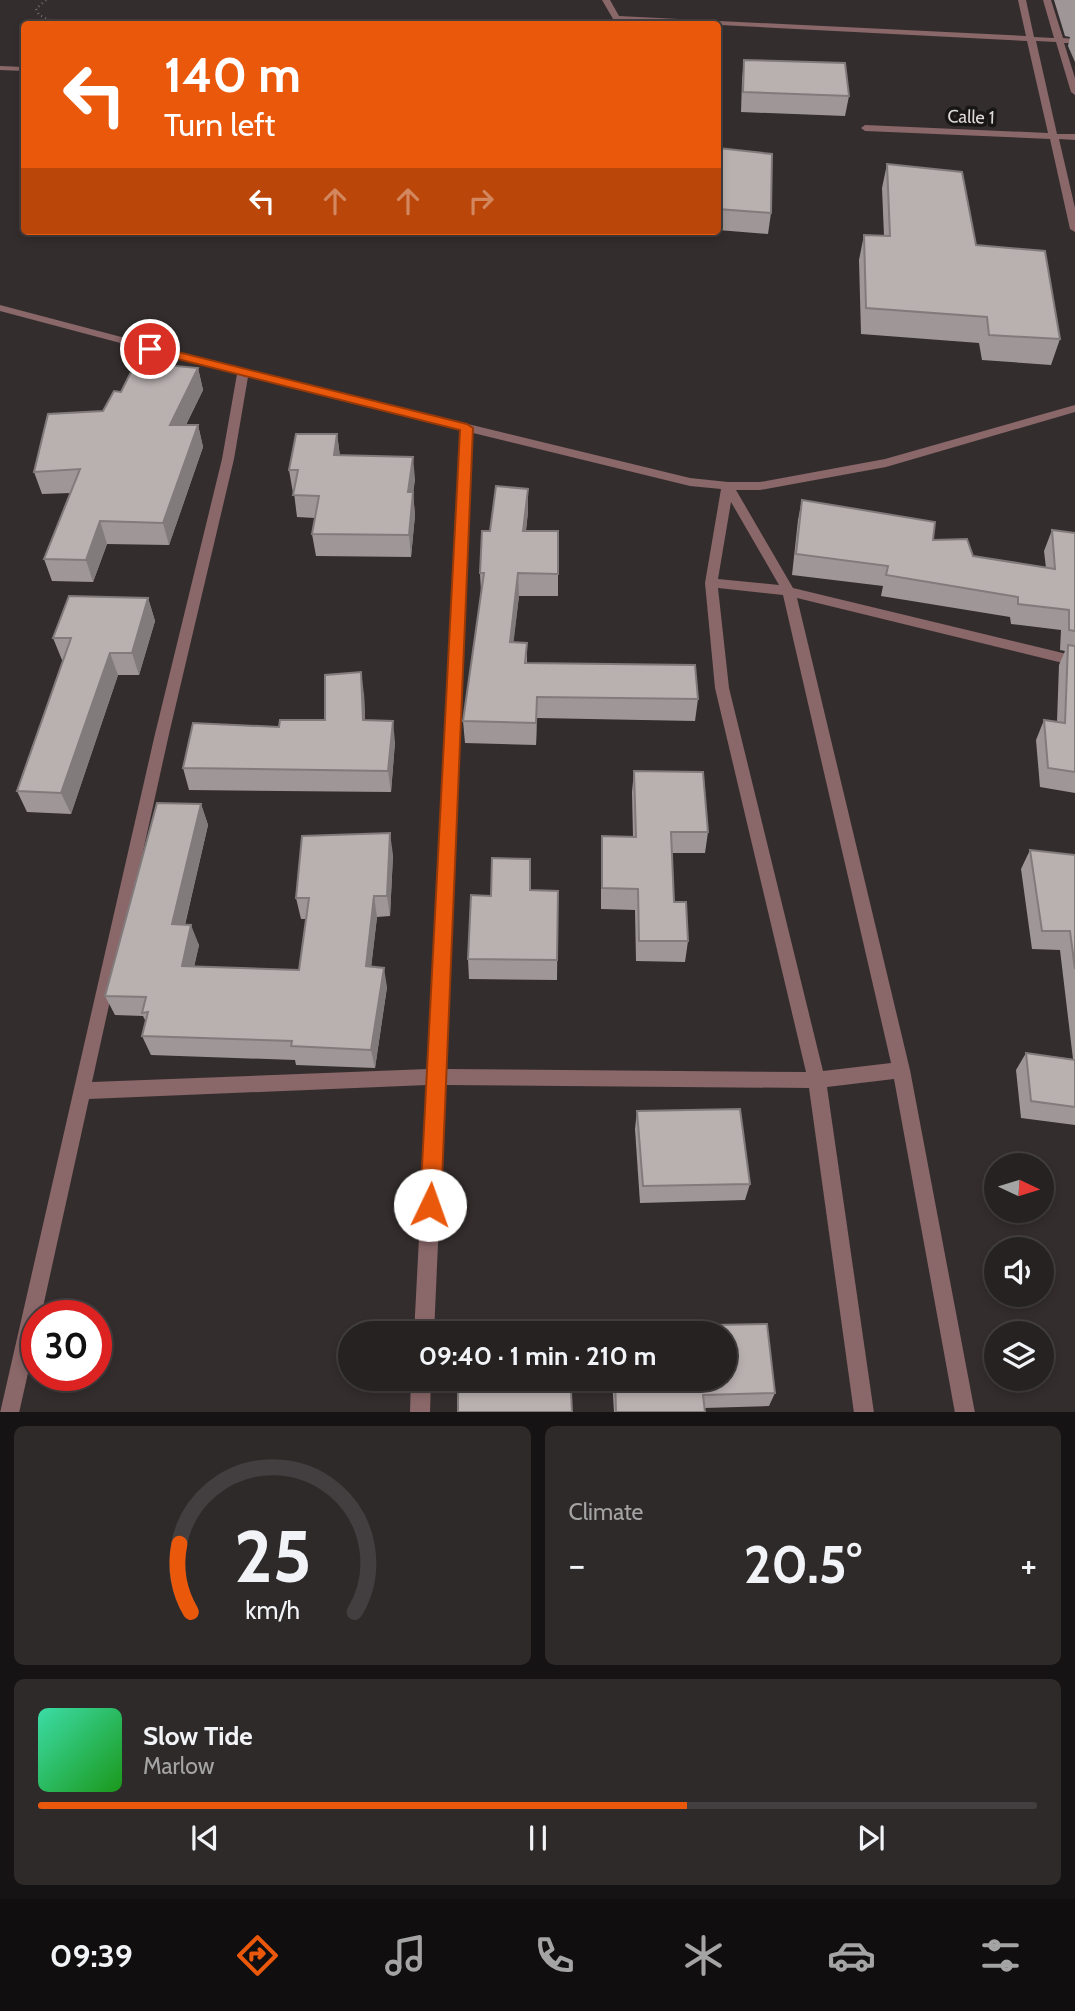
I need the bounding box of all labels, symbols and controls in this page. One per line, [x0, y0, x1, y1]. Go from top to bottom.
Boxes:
text: 140 m [164, 45, 301, 104]
icon: left [49, 49, 140, 140]
text: Turn left [164, 105, 275, 144]
street label: Calle 1 [947, 105, 995, 129]
icon: left [243, 182, 281, 220]
icon: ahead [316, 182, 354, 220]
icon: ahead [389, 182, 427, 220]
icon: right [462, 182, 500, 220]
pin [120, 319, 180, 379]
icon: arrive [131, 330, 169, 368]
north arrow [984, 1153, 1054, 1223]
map controls [984, 1153, 1054, 1391]
position arrow [393, 1168, 467, 1242]
button: sound [984, 1237, 1054, 1307]
speed limit sign: 30 [21, 1300, 112, 1391]
button: layers [984, 1321, 1054, 1391]
text: 09:40 · 1 min · 210 m [419, 1340, 656, 1372]
text: Climate [569, 1498, 643, 1526]
text: 25 [233, 1512, 311, 1600]
text: 20.5° [744, 1533, 862, 1596]
text: − [569, 1541, 585, 1588]
text: + [1020, 1541, 1037, 1588]
text: km/h [245, 1594, 300, 1624]
text: Slow Tide [143, 1720, 253, 1752]
text: Marlow [143, 1752, 214, 1780]
icon: previous [186, 1819, 224, 1857]
icon: pause [519, 1819, 557, 1857]
icon: next [852, 1819, 890, 1857]
icon: directions [233, 1931, 282, 1980]
icon: music [381, 1931, 430, 1980]
icon: phone [530, 1931, 579, 1980]
icon: climate [679, 1931, 728, 1980]
icon: car [827, 1931, 876, 1980]
icon: filters [976, 1931, 1025, 1980]
text: 09:39 [50, 1936, 133, 1975]

